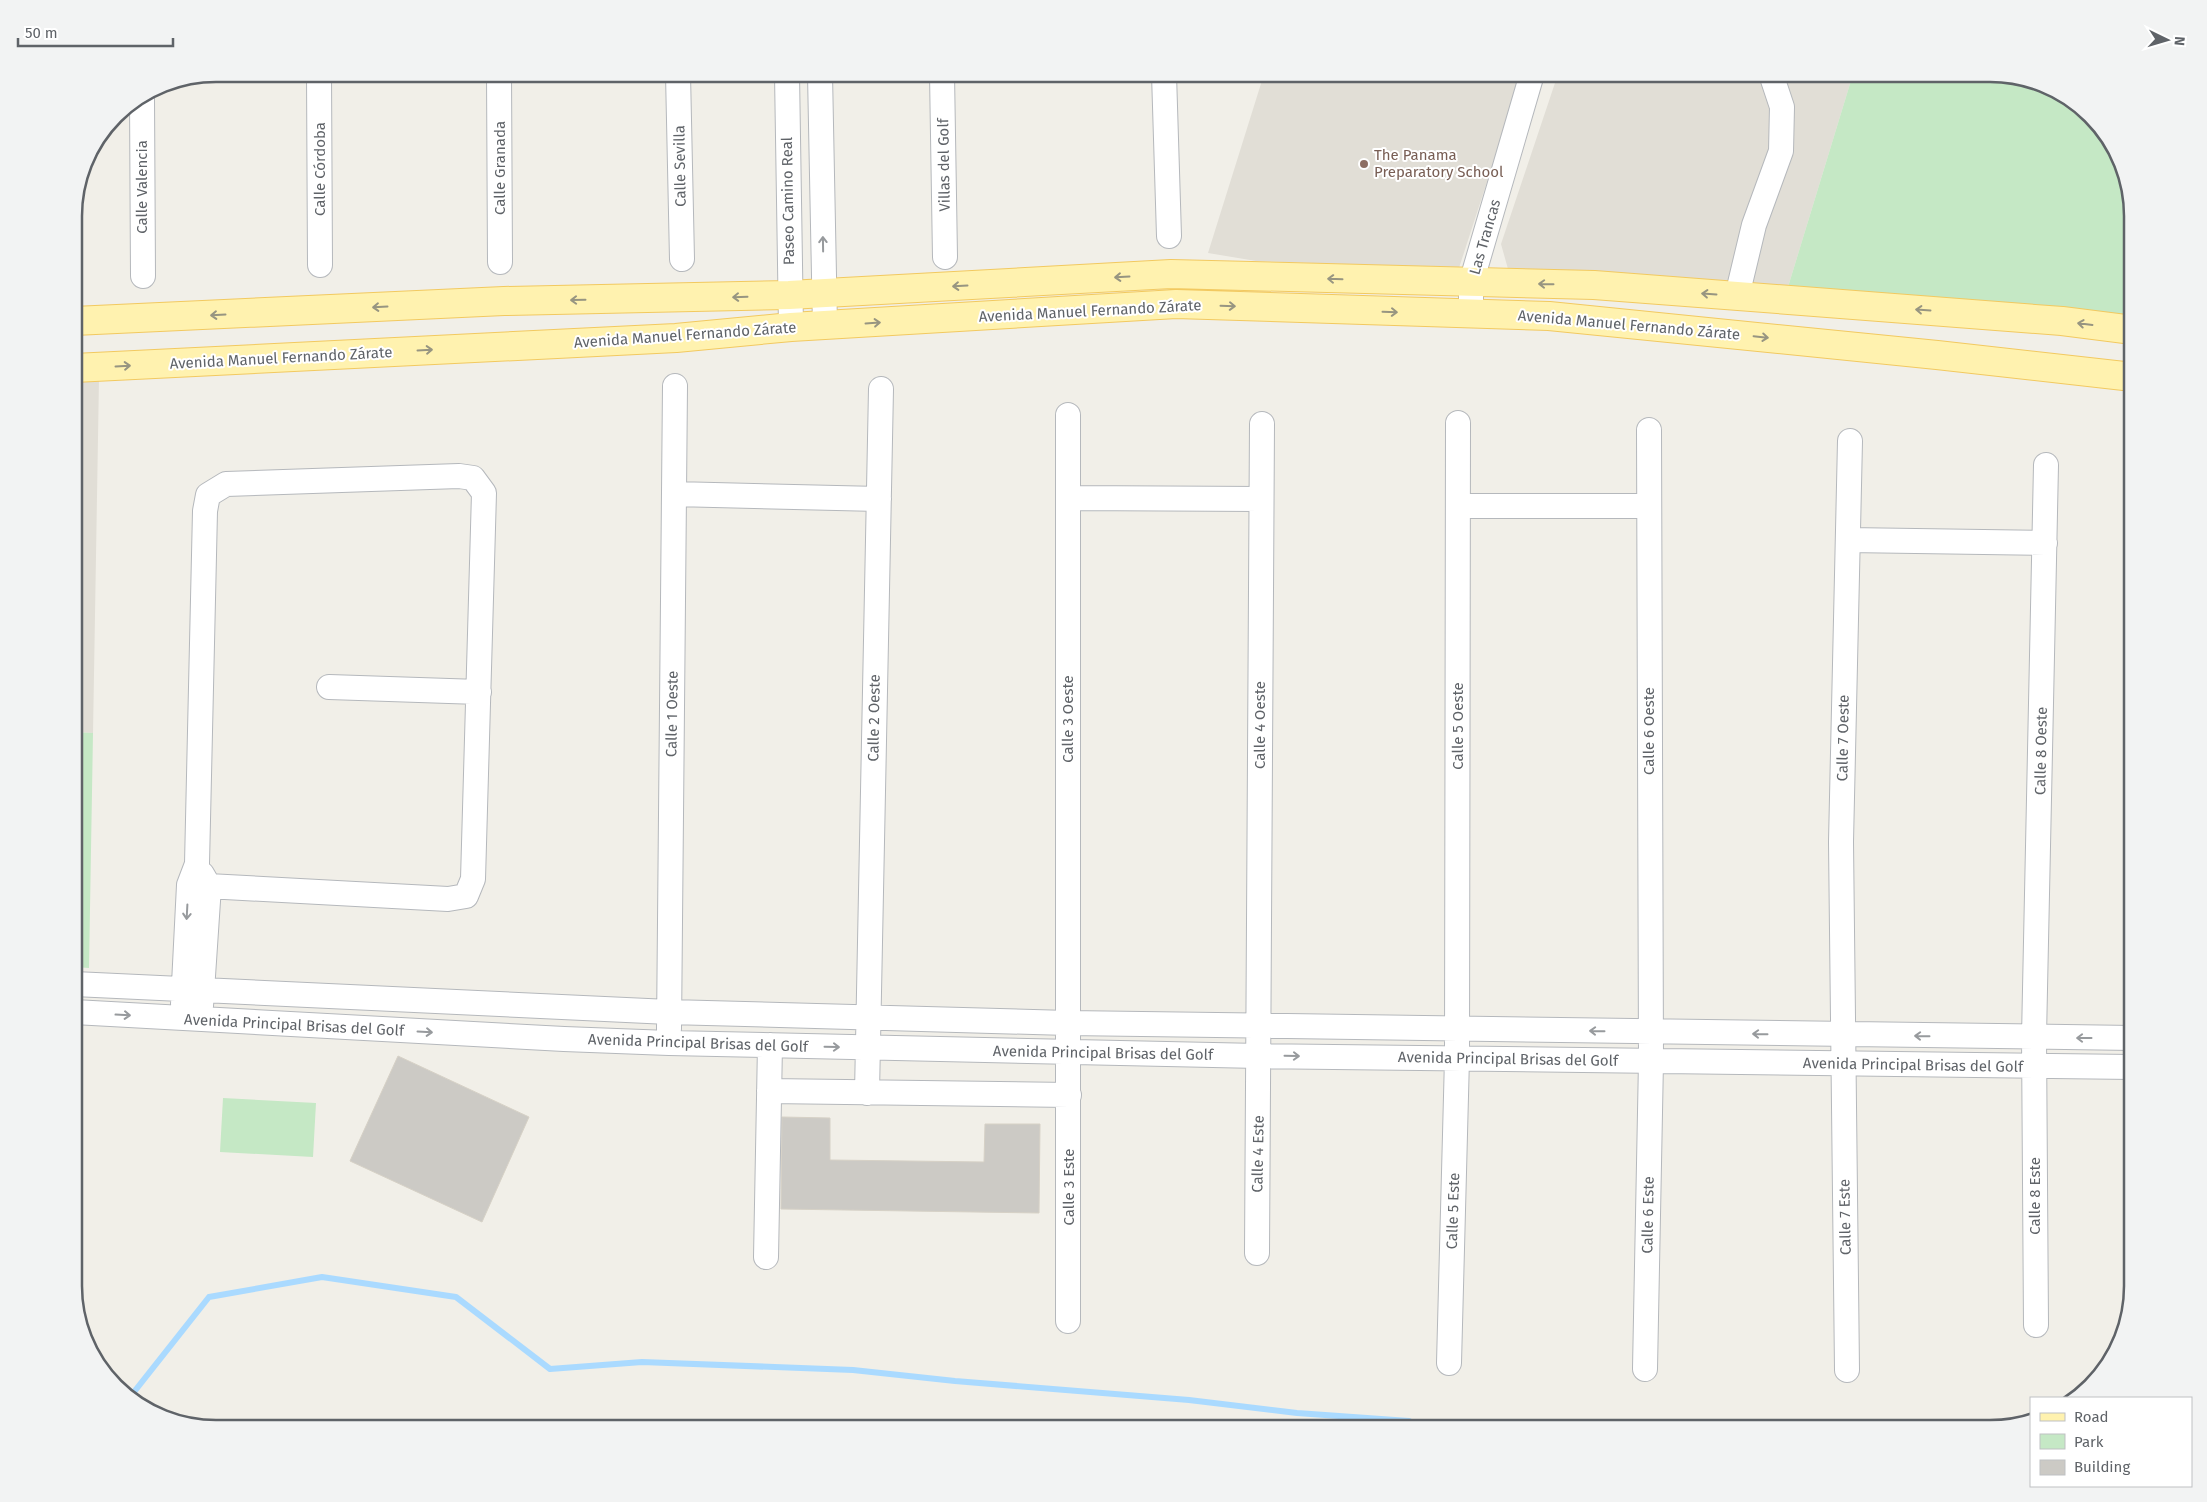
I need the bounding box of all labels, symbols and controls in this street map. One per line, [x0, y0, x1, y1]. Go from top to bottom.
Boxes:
scale bar [18, 15, 172, 47]
north arrow [2142, 15, 2192, 65]
text: 50 m [25, 24, 58, 42]
text: N [2171, 36, 2188, 46]
street label: Villas del Golf [934, 117, 954, 212]
street label: Calle Granada [491, 121, 509, 215]
street label: Calle Córdoba [311, 122, 329, 216]
street label: Calle Sevilla [670, 125, 690, 207]
street label: Paseo Camino Real [778, 136, 798, 265]
street label: Calle Valencia [133, 140, 151, 234]
place label: The Panama Preparatory School [1374, 146, 1504, 181]
marker: The Panama Preparatory School [1358, 158, 1370, 170]
street label: Las Trancas [1466, 197, 1504, 277]
one-way arrow [819, 236, 828, 252]
one-way arrow [1114, 272, 1130, 281]
one-way arrow [1327, 274, 1344, 284]
one-way arrow [1539, 279, 1555, 289]
one-way arrow [952, 282, 968, 291]
one-way arrow [1701, 289, 1717, 299]
one-way arrow [732, 292, 748, 302]
one-way arrow [570, 296, 586, 305]
street label: Avenida Manuel Fernando Zárate [978, 296, 1202, 326]
one-way arrow [1219, 301, 1235, 311]
one-way arrow [372, 302, 388, 312]
street label: Avenida Manuel Fernando Zárate [1517, 306, 1741, 344]
one-way arrow [1915, 306, 1931, 315]
one-way arrow [1382, 307, 1398, 316]
one-way arrow [210, 310, 226, 319]
street label: Avenida Manuel Fernando Zárate [573, 318, 797, 352]
one-way arrow [865, 318, 881, 328]
one-way arrow [2077, 319, 2093, 329]
one-way arrow [1753, 332, 1769, 342]
street label: Avenida Manuel Fernando Zárate [169, 343, 393, 373]
one-way arrow [417, 346, 433, 355]
one-way arrow [114, 361, 130, 370]
street label: Calle 1 Oeste [662, 671, 682, 757]
street label: Calle 2 Oeste [864, 674, 884, 762]
street label: Calle 3 Oeste [1059, 675, 1077, 763]
street label: Calle 4 Oeste [1251, 681, 1269, 769]
street label: Calle 5 Oeste [1449, 682, 1467, 770]
street label: Calle 6 Oeste [1640, 687, 1658, 775]
street label: Calle 7 Oeste [1833, 695, 1853, 781]
street label: Calle 8 Oeste [2031, 707, 2051, 795]
one-way arrow [183, 903, 192, 919]
one-way arrow [114, 1010, 130, 1020]
street label: Avenida Principal Brisas del Golf [184, 1010, 405, 1040]
one-way arrow [1589, 1026, 1606, 1036]
one-way arrow [416, 1028, 432, 1037]
one-way arrow [1752, 1029, 1768, 1039]
street label: Avenida Principal Brisas del Golf [588, 1030, 809, 1056]
one-way arrow [1914, 1031, 1930, 1041]
one-way arrow [2077, 1033, 2093, 1042]
one-way arrow [824, 1042, 840, 1051]
street label: Avenida Principal Brisas del Golf [993, 1042, 1214, 1064]
street label: Avenida Principal Brisas del Golf [1398, 1048, 1619, 1070]
one-way arrow [1284, 1051, 1300, 1061]
street label: Avenida Principal Brisas del Golf [1803, 1054, 2024, 1076]
street label: Calle 4 Este [1248, 1115, 1268, 1193]
street label: Calle 3 Este [1060, 1149, 1078, 1225]
street label: Calle 8 Este [2026, 1157, 2044, 1235]
street label: Calle 5 Este [1443, 1172, 1463, 1250]
street label: Calle 6 Este [1638, 1176, 1658, 1254]
street label: Calle 7 Este [1835, 1179, 1855, 1255]
legend [2030, 1397, 2192, 1487]
text: Road [2074, 1408, 2109, 1426]
text: Park [2074, 1433, 2104, 1451]
text: Building [2074, 1458, 2130, 1476]

